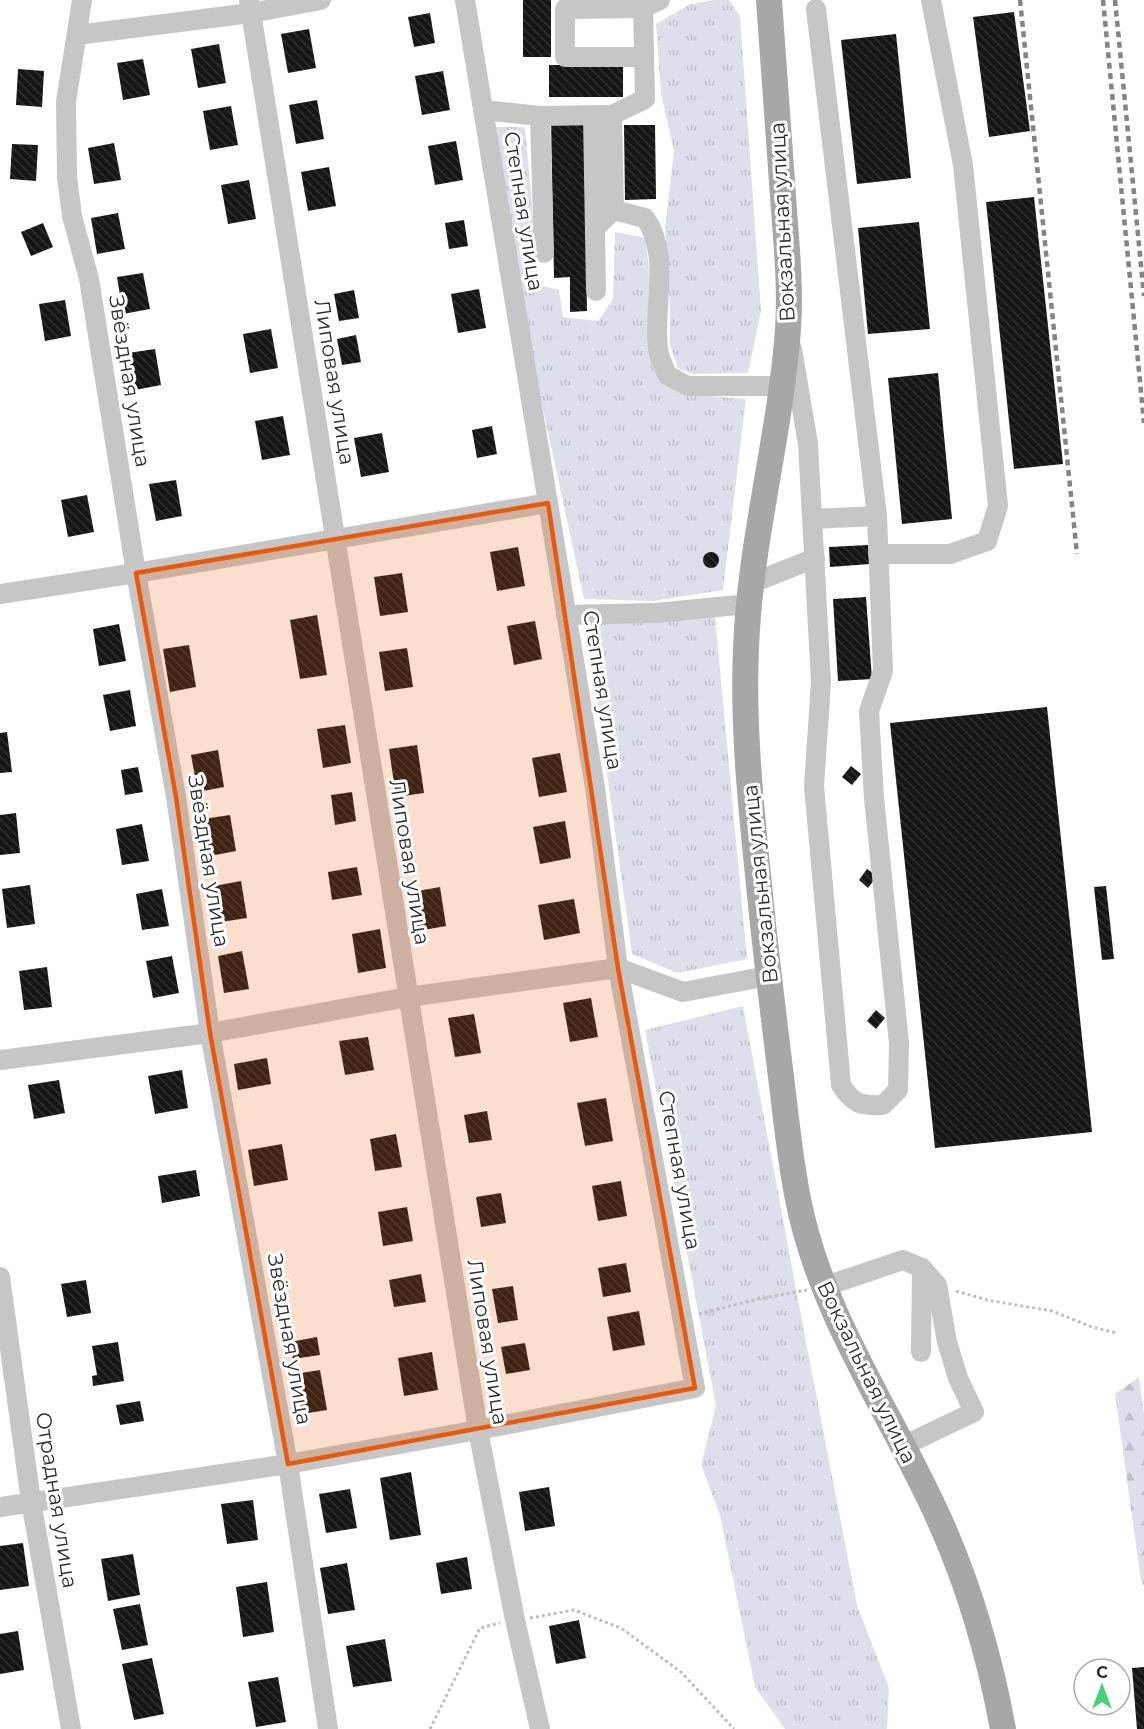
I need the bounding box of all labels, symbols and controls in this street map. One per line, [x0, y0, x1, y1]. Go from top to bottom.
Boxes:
street label: Вокзальная улица [764, 121, 800, 323]
street label: Степная улица [499, 129, 549, 293]
street label: Звёздная улица [104, 293, 156, 469]
street label: Липовая улица [310, 297, 360, 467]
street label: Степная улица [578, 608, 628, 772]
street label: Звёздная улица [183, 773, 235, 949]
street label: Липовая улица [385, 777, 435, 947]
street label: Вокзальная улица [737, 783, 783, 985]
street label: Степная улица [654, 1088, 706, 1252]
street label: Звёздная улица [263, 1251, 317, 1427]
street label: Липовая улица [463, 1257, 513, 1427]
street label: Вокзальная улица [812, 1277, 922, 1467]
street label: Отрадная улица [31, 1410, 83, 1590]
north arrow [1072, 1657, 1132, 1717]
text: С [1096, 1663, 1108, 1682]

